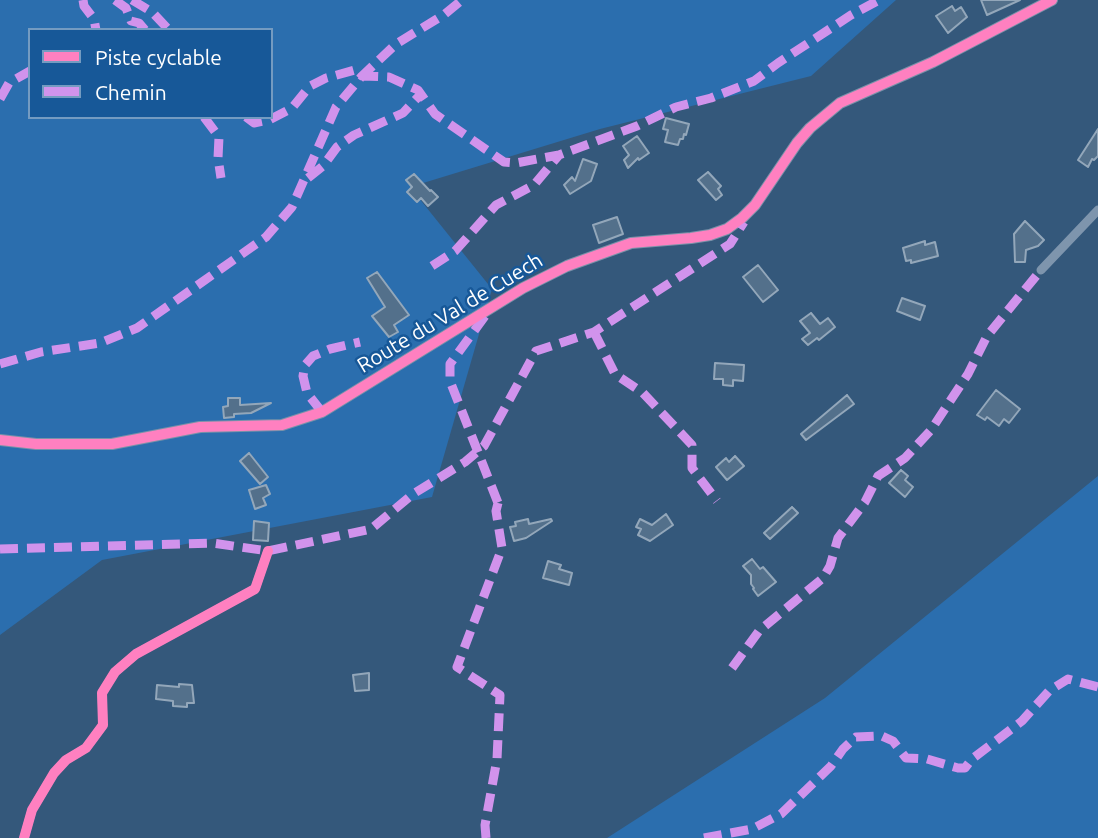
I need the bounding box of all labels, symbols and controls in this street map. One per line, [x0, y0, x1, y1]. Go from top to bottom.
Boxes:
legend [28, 28, 273, 119]
text: Piste cyclable [95, 45, 222, 69]
text: Chemin [95, 80, 167, 104]
street label: Route du Val de Cuech [353, 248, 547, 378]

